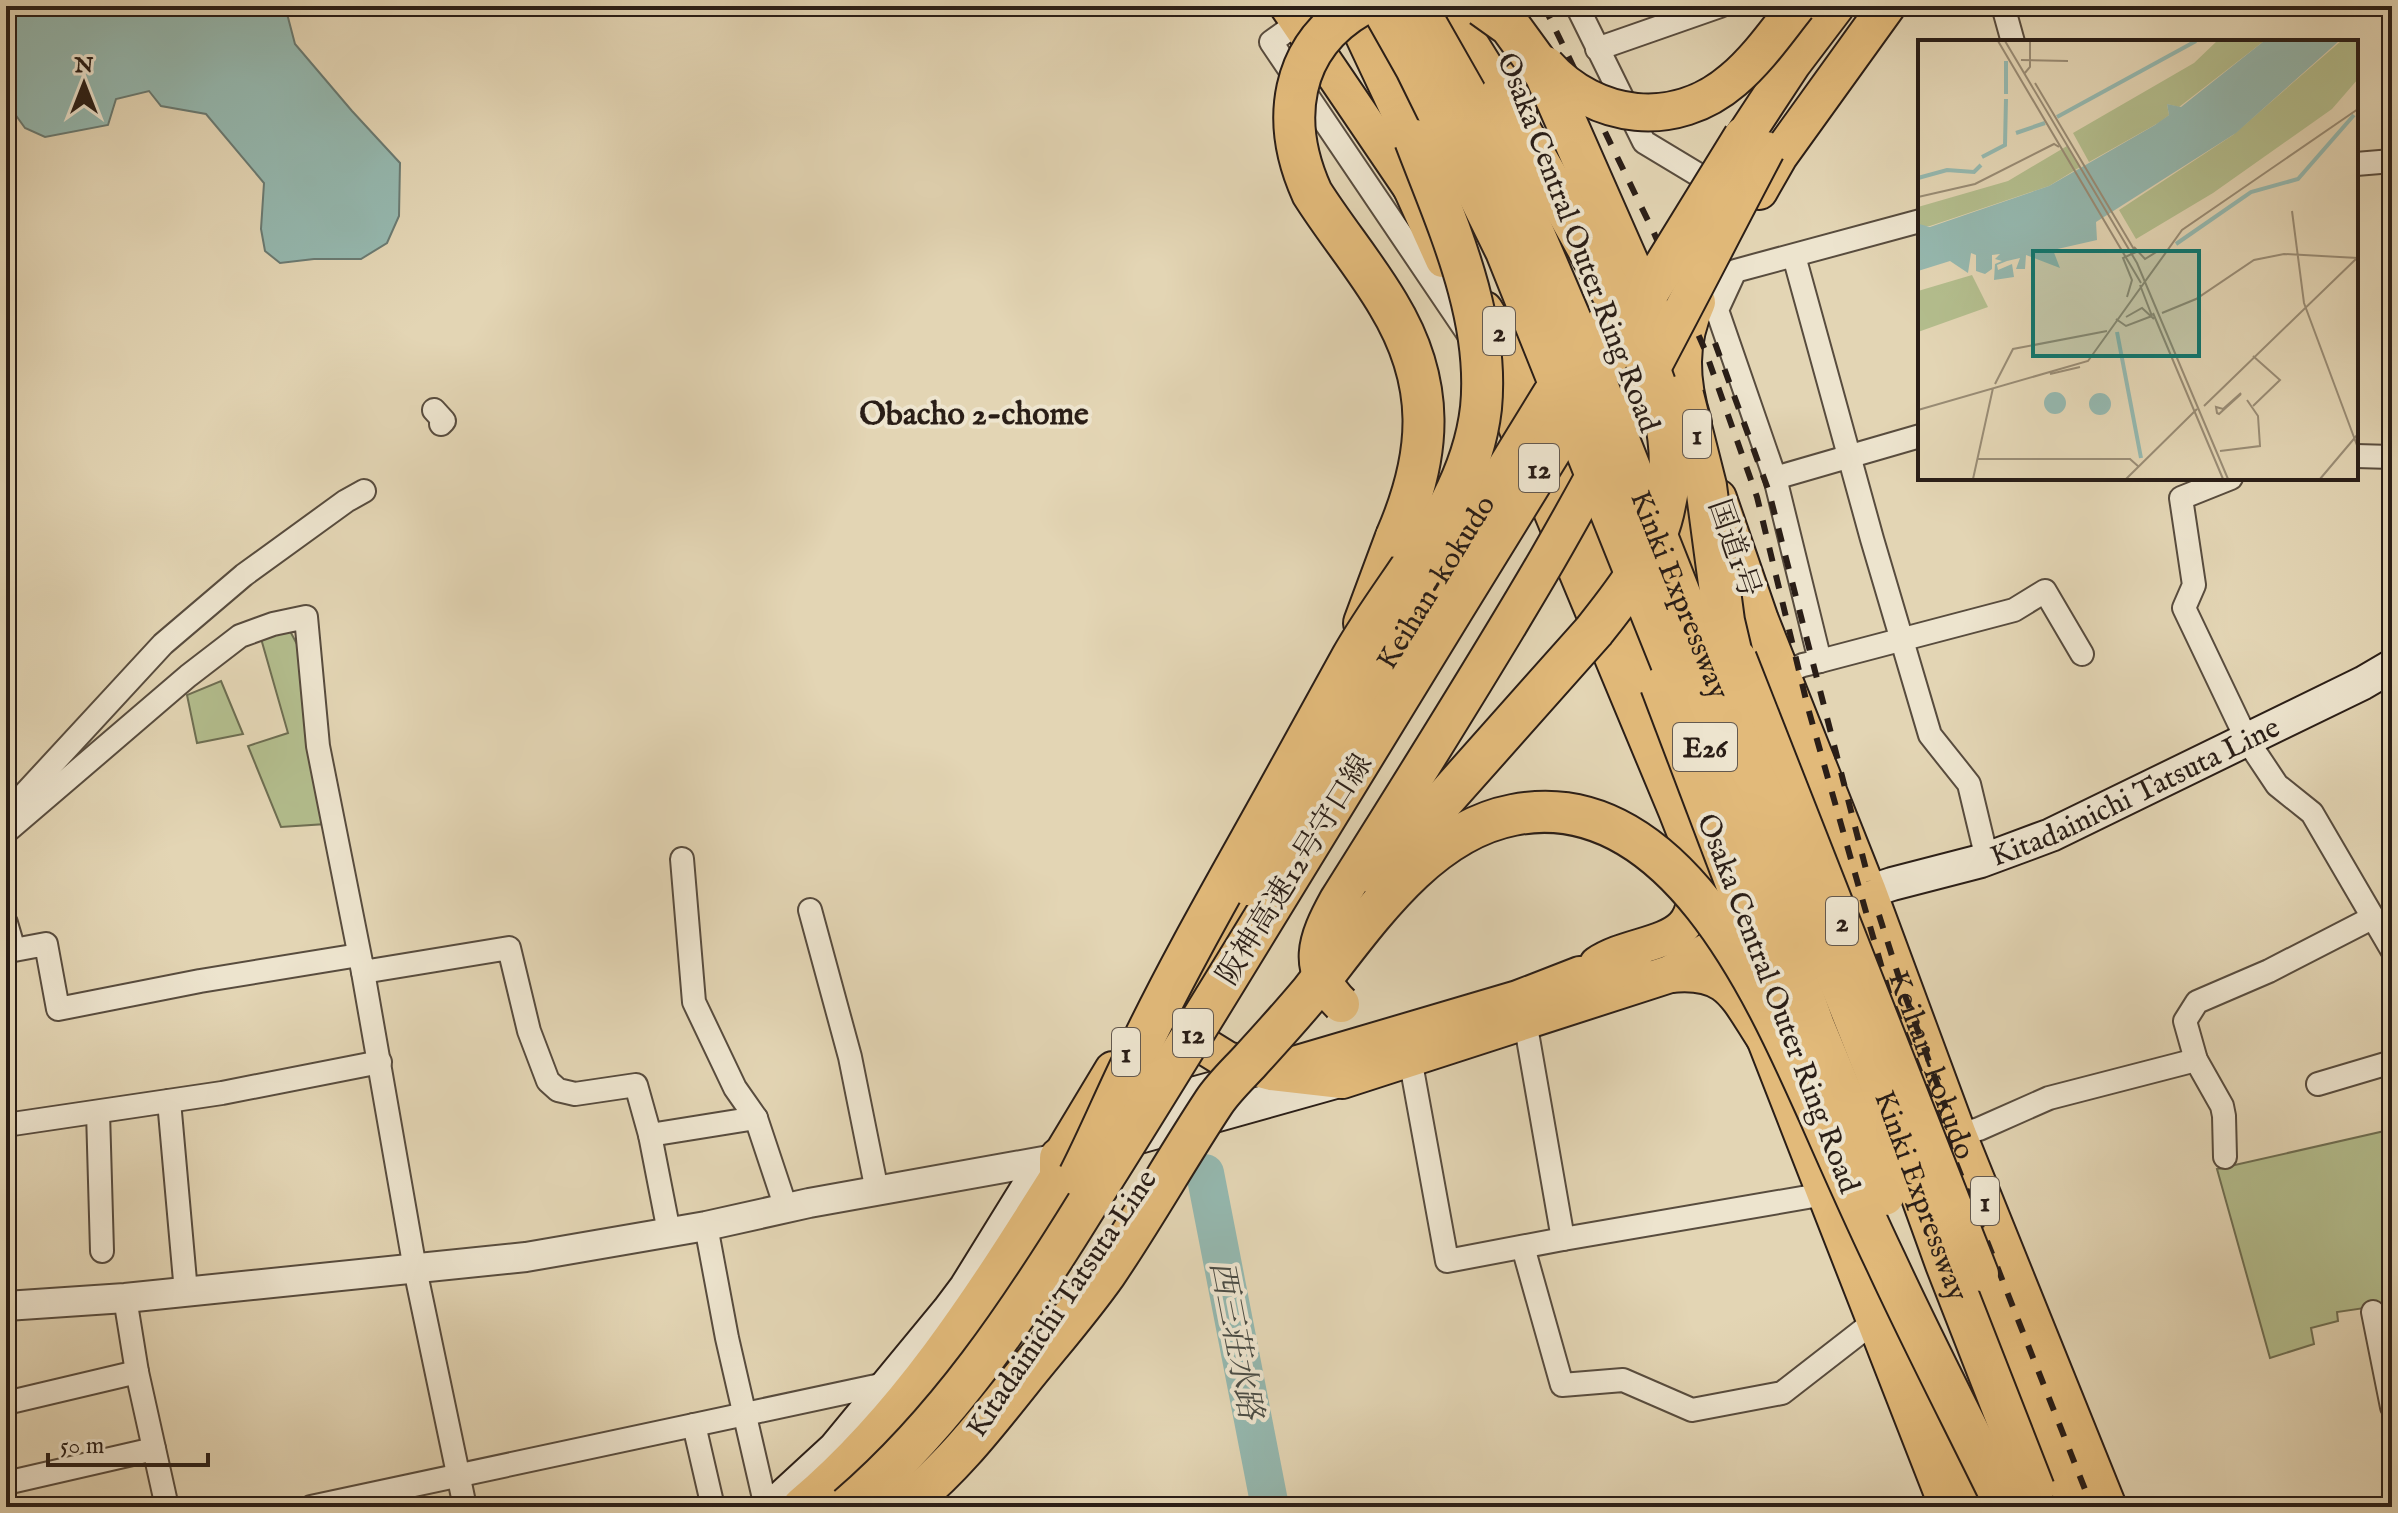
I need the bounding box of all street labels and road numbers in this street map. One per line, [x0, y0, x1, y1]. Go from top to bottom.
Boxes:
street label: Osaka Central Outer Ring Road [1487, 48, 1668, 439]
road number: 2 [1483, 307, 1515, 355]
road number: 1 [1683, 410, 1711, 458]
road number: 12 [1519, 444, 1559, 492]
street label: Kinki Expressway [1620, 485, 1737, 705]
street label: Keihan-kokudo [1369, 489, 1505, 677]
street label: 国道1号 [1699, 495, 1768, 603]
street label: Kitadainichi Tatsuta Line [1986, 709, 2286, 877]
road number: E26 [1673, 723, 1737, 771]
street label: 阪神高速12号守口線 [1209, 748, 1382, 993]
street label: Osaka Central Outer Ring Road [1687, 809, 1868, 1200]
road number: 2 [1826, 897, 1858, 945]
street label: Keihan-kokudo [1878, 966, 1983, 1165]
road number: 12 [1173, 1009, 1213, 1057]
road number: 1 [1112, 1028, 1140, 1076]
street label: Kinki Expressway [1864, 1086, 1976, 1307]
street label: Kitadainichi Tatsuta Line [959, 1163, 1167, 1445]
road number: 1 [1971, 1177, 1999, 1225]

